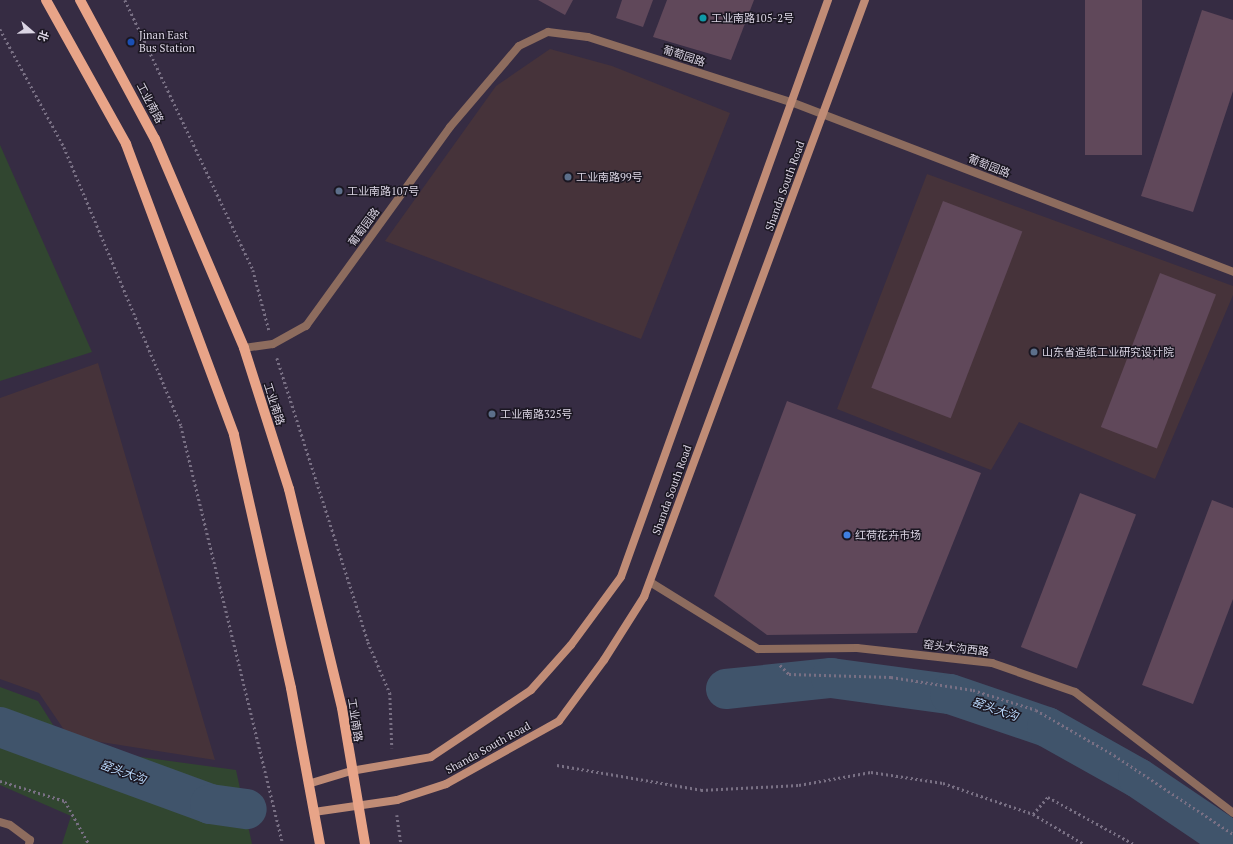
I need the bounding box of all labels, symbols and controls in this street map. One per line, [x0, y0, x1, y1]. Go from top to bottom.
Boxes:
place label: 工业南路105-2号 [711, 11, 794, 25]
north arrow [12, 12, 52, 52]
marker: 工业南路105-2号 [698, 13, 708, 23]
text: 北 [35, 29, 52, 44]
place label: Jinan East Bus Station [139, 29, 195, 55]
marker: Jinan East Bus Station [126, 37, 136, 47]
street label: 葡萄园路 [661, 43, 707, 69]
street label: 工业南路 [134, 80, 166, 126]
street label: Shanda South Road [763, 139, 807, 233]
street label: 葡萄园路 [966, 152, 1012, 180]
place label: 工业南路99号 [576, 170, 643, 184]
marker: 工业南路99号 [563, 172, 573, 182]
place label: 工业南路107号 [347, 184, 420, 198]
marker: 工业南路107号 [334, 186, 344, 196]
street label: 葡萄园路 [346, 205, 382, 249]
place label: 山东省造纸工业研究设计院 [1042, 345, 1174, 359]
marker: 山东省造纸工业研究设计院 [1029, 347, 1039, 357]
street label: 工业南路 [261, 381, 287, 427]
place label: 工业南路325号 [500, 407, 573, 421]
marker: 工业南路325号 [487, 409, 497, 419]
street label: Shanda South Road [650, 443, 694, 537]
place label: 红荷花卉市场 [855, 528, 921, 542]
marker: 红荷花卉市场 [842, 530, 852, 540]
street label: 窑头大沟西路 [922, 637, 990, 659]
water label: 窑头大沟 [970, 694, 1020, 724]
street label: 工业南路 [345, 697, 365, 743]
street label: Shanda South Road [443, 719, 533, 777]
water label: 窑头大沟 [98, 757, 148, 787]

